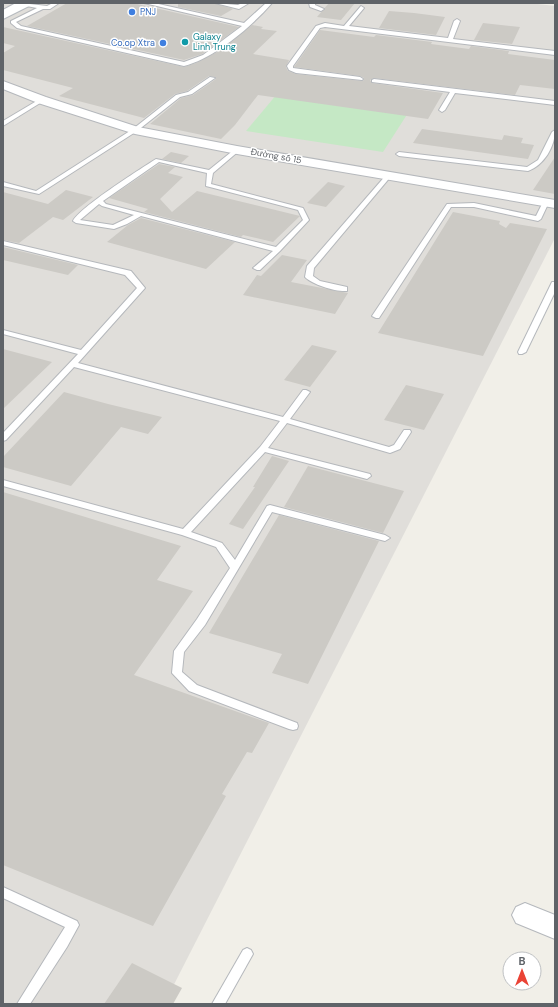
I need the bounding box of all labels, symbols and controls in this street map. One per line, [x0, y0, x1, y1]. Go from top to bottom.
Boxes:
place label: PNJ [140, 6, 156, 18]
marker: PNJ [127, 7, 137, 17]
place label: Galaxy Linh Trung [193, 31, 236, 53]
place label: Co.op Xtra [111, 37, 155, 49]
marker: Galaxy Linh Trung [180, 37, 190, 47]
marker: Co.op Xtra [158, 38, 168, 48]
street label: Đường số 15 [250, 146, 302, 166]
north arrow [502, 951, 542, 991]
text: B [518, 954, 526, 968]

